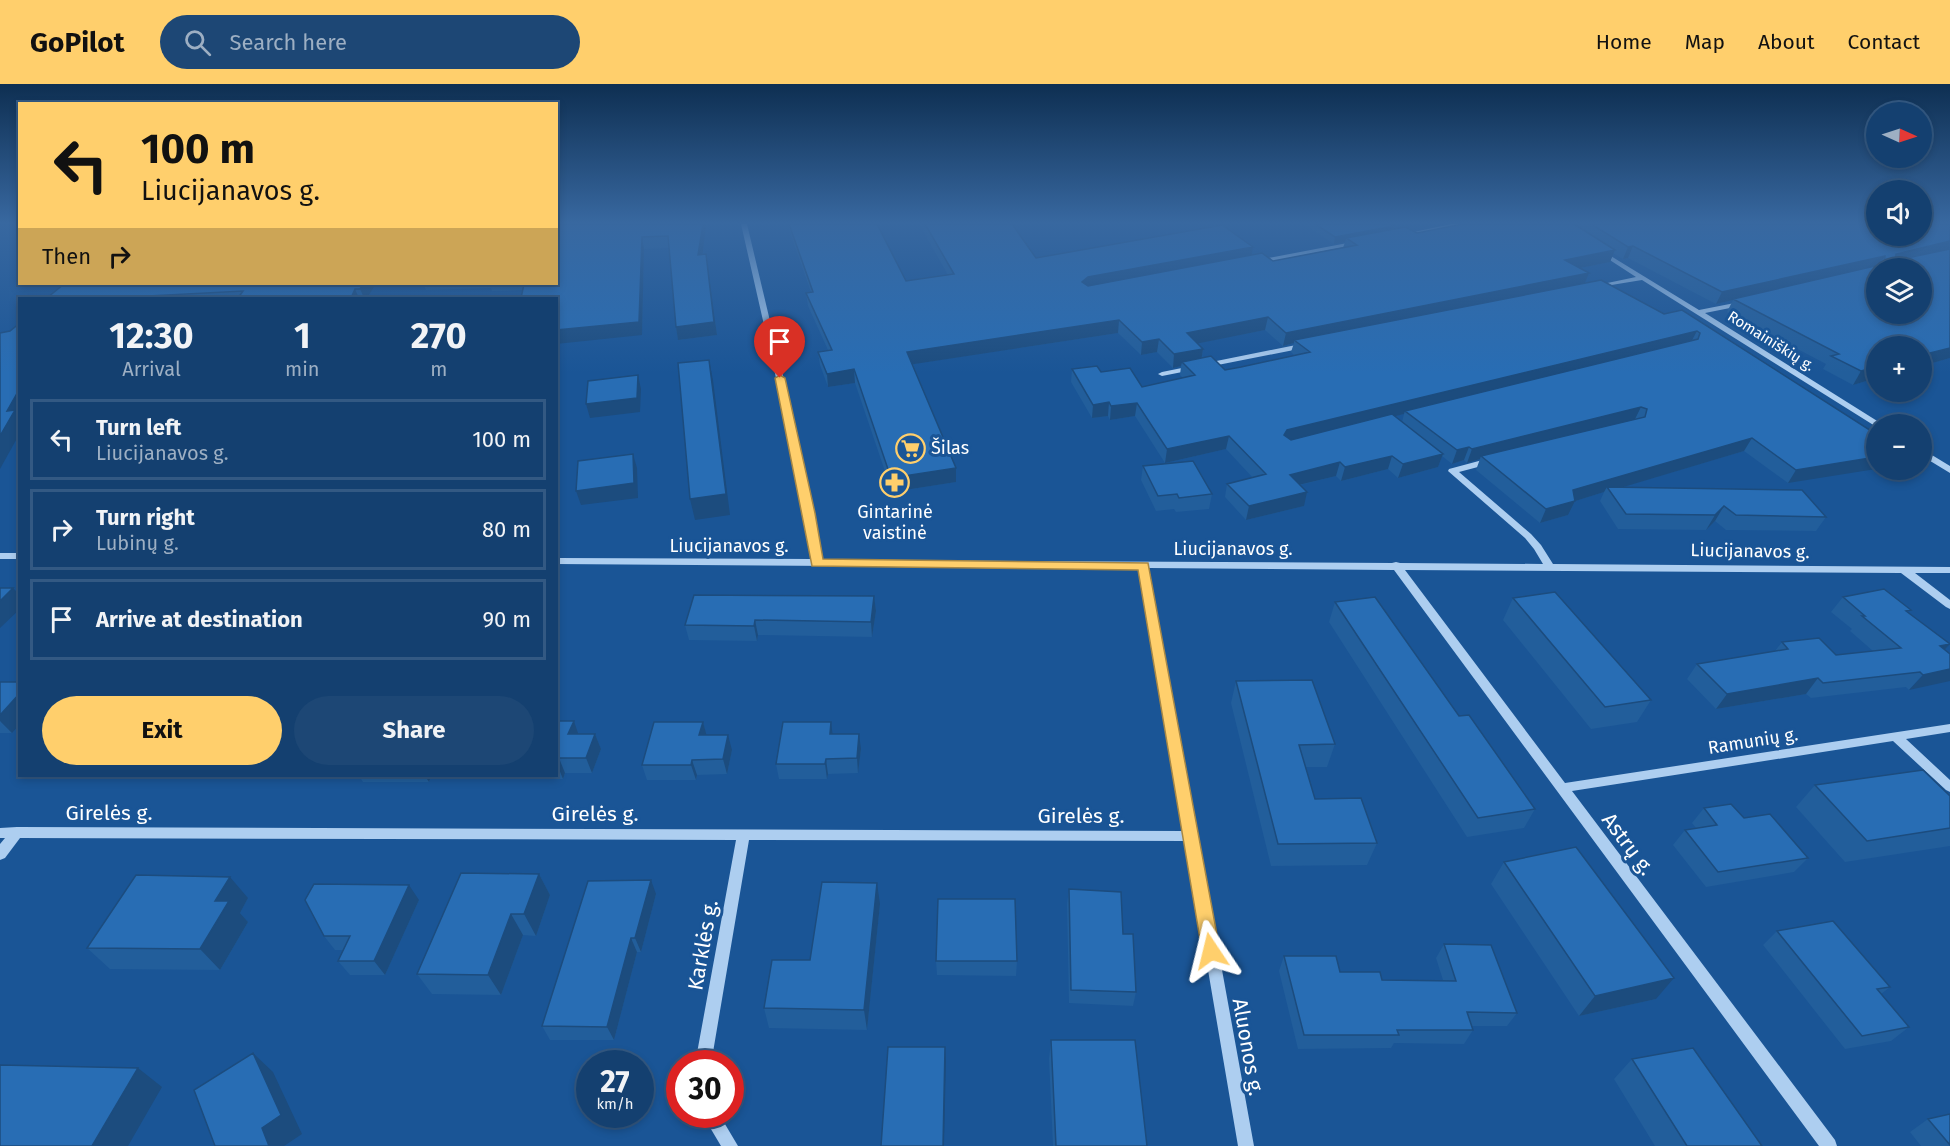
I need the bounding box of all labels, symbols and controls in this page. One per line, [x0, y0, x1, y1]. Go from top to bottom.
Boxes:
search box [160, 15, 580, 69]
text: GoPilot [30, 26, 124, 59]
icon: search [181, 26, 214, 59]
text: Search here [229, 29, 347, 56]
text: Home [1596, 29, 1652, 55]
text: Map [1685, 29, 1725, 55]
text: About [1758, 29, 1815, 55]
text: Contact [1848, 29, 1920, 55]
north arrow [1866, 102, 1932, 168]
map controls [1866, 102, 1932, 480]
text: 100 m [141, 124, 255, 174]
icon: left [42, 126, 120, 204]
text: Liucijanavos g. [141, 175, 320, 207]
button: sound [1866, 180, 1932, 246]
icon: right [103, 240, 136, 273]
text: Then [42, 243, 91, 270]
button: layers [1866, 258, 1932, 324]
street label: Romainiškių g. [1724, 307, 1818, 375]
text: 12:30 [109, 314, 194, 358]
text: 1 [294, 314, 311, 358]
text: 270 [411, 314, 467, 358]
pin [754, 316, 805, 378]
icon: arrive [763, 325, 796, 358]
button: + [1866, 336, 1932, 402]
text: Arrival [122, 357, 181, 381]
text: min [285, 357, 320, 381]
text: m [430, 357, 447, 381]
text: Turn left [96, 414, 181, 441]
button: − [1866, 414, 1932, 480]
icon: left [45, 423, 78, 456]
text: 100 m [472, 426, 531, 453]
supermarket icon: Šilas [894, 432, 926, 464]
place label: Šilas [931, 437, 969, 459]
text: Liucijanavos g. [96, 441, 229, 465]
pharmacy icon: Gintarinė vaistinė [879, 467, 911, 499]
place label: Gintarinė vaistinė [857, 501, 933, 544]
text: Turn right [96, 504, 195, 531]
icon: right [45, 513, 78, 546]
text: 80 m [482, 516, 531, 543]
text: Lubinų g. [96, 531, 179, 555]
street label: Liucijanavos g. [669, 535, 789, 557]
street label: Liucijanavos g. [1173, 538, 1293, 560]
street label: Liucijanavos g. [1690, 539, 1810, 563]
icon: arrive [45, 603, 78, 636]
text: Arrive at destination [96, 606, 303, 633]
text: 90 m [482, 606, 531, 633]
button: Exit [42, 696, 282, 765]
button: Share [294, 696, 534, 765]
street label: Ramunių g. [1706, 723, 1800, 759]
street label: Girelės g. [66, 800, 152, 826]
street label: Girelės g. [552, 801, 638, 827]
street label: Girelės g. [1038, 803, 1124, 829]
street label: Astrų g. [1596, 808, 1660, 880]
street label: Karklės g. [682, 898, 724, 992]
position arrow [1179, 919, 1243, 983]
street label: Aluonos g. [1227, 996, 1269, 1098]
speed limit sign: 30 [666, 1050, 744, 1128]
text: 27 [600, 1064, 630, 1100]
text: km/h [596, 1095, 634, 1113]

